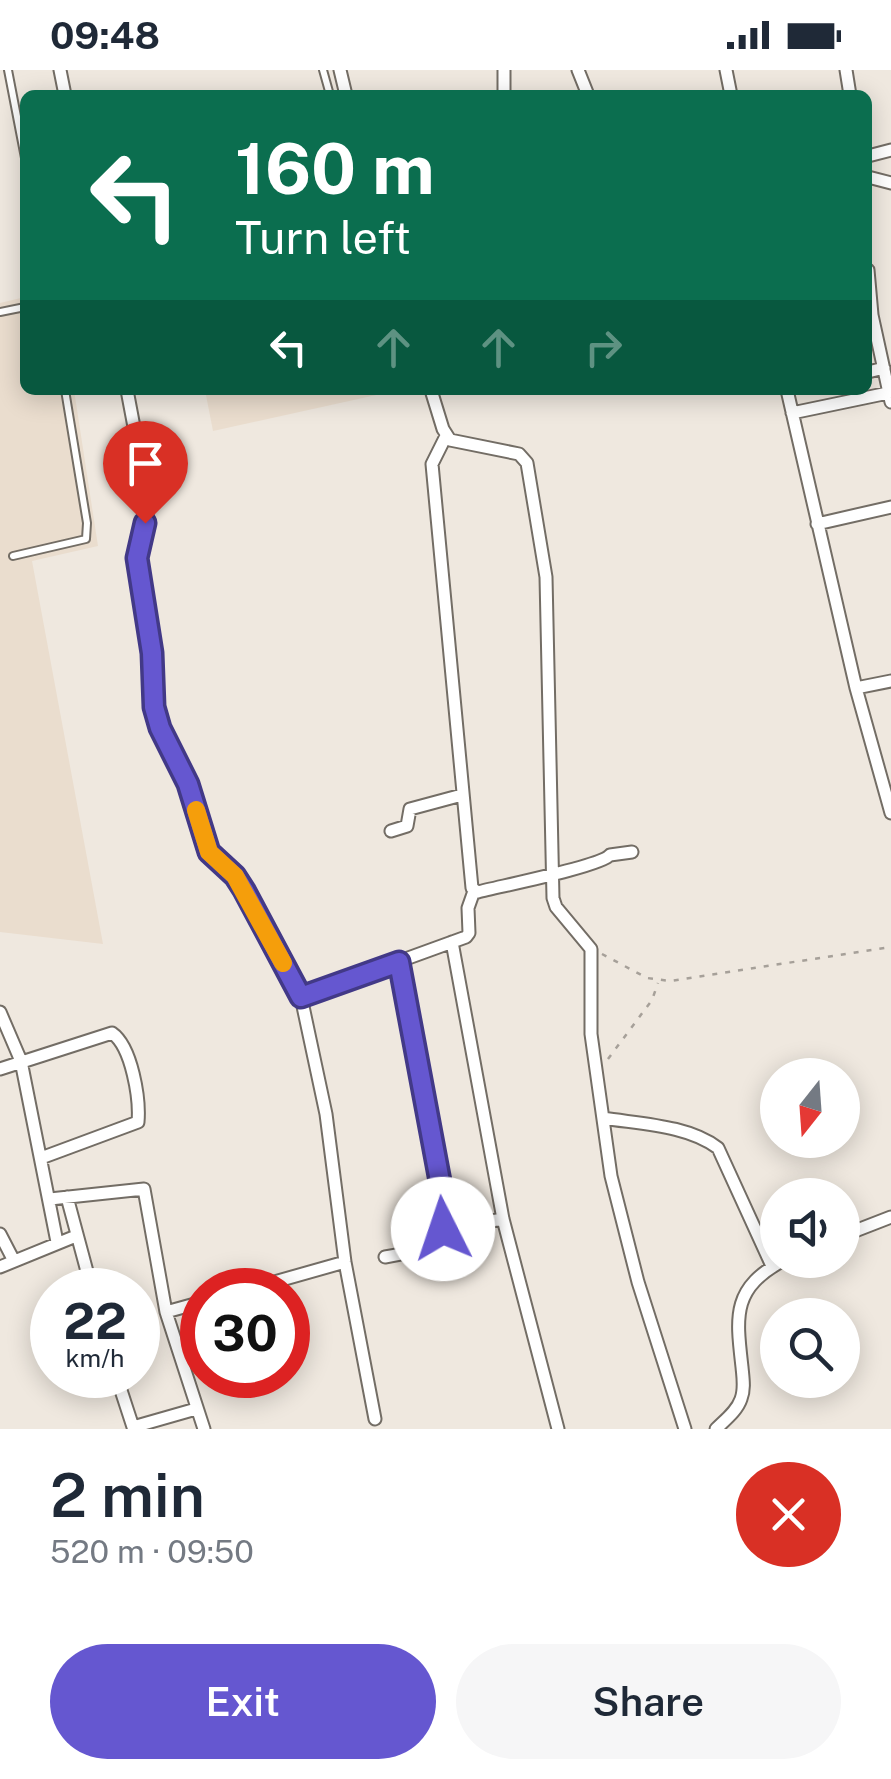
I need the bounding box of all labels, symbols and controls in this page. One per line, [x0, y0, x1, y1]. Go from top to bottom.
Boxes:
text: 09:48 [50, 13, 160, 58]
text: 160 m [235, 127, 435, 210]
icon: left [70, 130, 200, 260]
text: Turn left [235, 211, 411, 264]
icon: left [261, 320, 316, 375]
icon: ahead [366, 320, 421, 375]
icon: ahead [471, 320, 526, 375]
icon: right [576, 320, 631, 375]
pin [103, 421, 188, 524]
icon: arrive [118, 436, 173, 491]
north arrow [760, 1058, 860, 1158]
map controls [760, 1058, 860, 1398]
position arrow [391, 1177, 495, 1281]
button: sound [760, 1178, 860, 1278]
speed limit sign: 30 [180, 1268, 310, 1398]
text: 22 [63, 1291, 127, 1350]
button: search [760, 1298, 860, 1398]
text: km/h [66, 1343, 124, 1373]
text: 2 min [50, 1460, 205, 1531]
button: close [736, 1462, 841, 1567]
text: 520 m · 09:50 [50, 1533, 254, 1570]
button: Exit [50, 1644, 436, 1759]
button: Share [456, 1644, 841, 1759]

